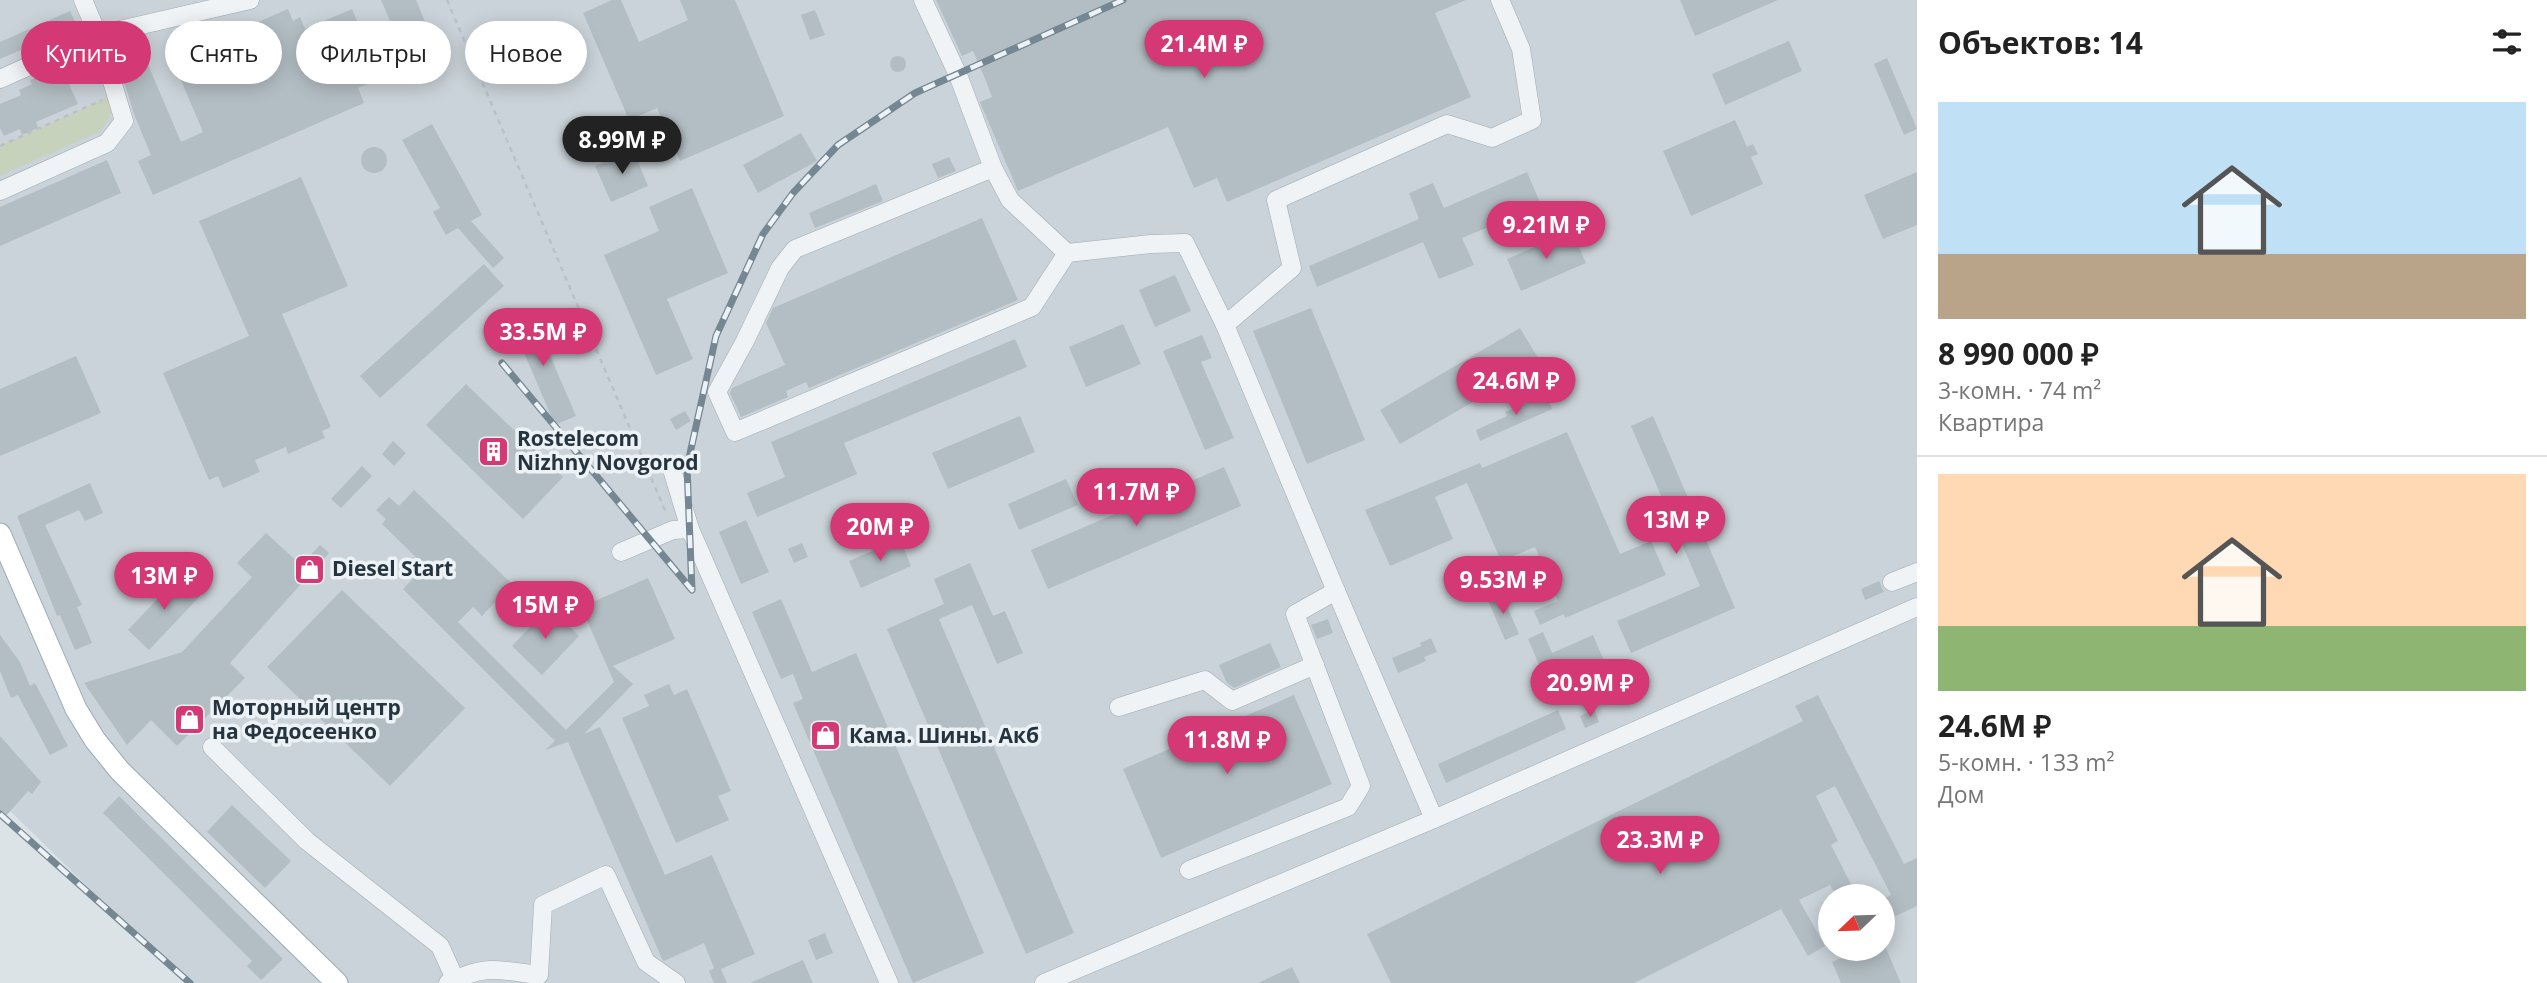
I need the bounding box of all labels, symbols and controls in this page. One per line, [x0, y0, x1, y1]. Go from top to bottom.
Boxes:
pin: 21.4M ₽ [1139, 20, 1269, 80]
chip: Купить [21, 21, 151, 84]
chip: Снять [165, 21, 282, 84]
chip: Фильтры [296, 21, 451, 84]
chip: Новое [465, 21, 587, 84]
text: Объектов: 14 [1938, 22, 2143, 63]
icon: filters [2488, 23, 2526, 61]
text: 21.4M ₽ [1160, 27, 1248, 59]
pin: 8.99M ₽ [557, 116, 687, 176]
text: 8.99M ₽ [578, 123, 666, 155]
icon: home [2169, 147, 2295, 273]
pin: 9.21M ₽ [1481, 202, 1611, 261]
text: 9.21M ₽ [1502, 208, 1590, 240]
pin: 33.5M ₽ [478, 308, 608, 368]
text: 33.5M ₽ [499, 315, 587, 347]
text: 8 990 000 ₽ [1938, 333, 2099, 374]
pin: 24.6M ₽ [1451, 358, 1581, 417]
text: 24.6M ₽ [1472, 364, 1560, 396]
text: 3-комн. · 74 m² [1938, 374, 2101, 406]
text: Квартира [1938, 406, 2044, 438]
place label: Rostelecom Nizhny Novgorod [517, 424, 698, 476]
building icon: Rostelecom Nizhny Novgorod [477, 434, 511, 468]
pin: 11.7M ₽ [1071, 468, 1201, 528]
text: 11.7M ₽ [1092, 475, 1180, 507]
pin: 13M ₽ [1627, 496, 1725, 556]
text: 13M ₽ [1642, 503, 1710, 535]
pin: 20M ₽ [831, 504, 929, 563]
text: 20M ₽ [846, 510, 914, 542]
icon: home [2169, 519, 2295, 645]
pin: 13M ₽ [115, 552, 213, 612]
shop icon: Diesel Start [292, 552, 326, 586]
place label: Diesel Start [332, 554, 453, 582]
pin: 9.53M ₽ [1438, 556, 1568, 616]
text: 13M ₽ [130, 559, 198, 591]
text: 9.53M ₽ [1459, 563, 1547, 595]
pin: 15M ₽ [496, 582, 594, 641]
text: 15M ₽ [511, 588, 579, 620]
pin: 20.9M ₽ [1525, 660, 1655, 719]
text: 20.9M ₽ [1546, 666, 1634, 698]
place label: Моторный центр на Федосеенко [212, 693, 401, 745]
shop icon: Моторный центр на Федосеенко [172, 703, 206, 737]
text: 24.6M ₽ [1938, 705, 2052, 746]
pin: 11.8M ₽ [1162, 716, 1292, 776]
shop icon: Кама. Шины. Акб [809, 719, 843, 753]
place label: Кама. Шины. Акб [849, 721, 1039, 749]
text: 11.8M ₽ [1183, 723, 1271, 755]
text: 5-комн. · 133 m² [1938, 746, 2114, 778]
text: Дом [1938, 778, 1984, 810]
pin: 23.3M ₽ [1595, 816, 1725, 876]
text: 23.3M ₽ [1616, 823, 1704, 855]
north arrow [1818, 884, 1895, 961]
map controls [1818, 884, 1895, 961]

